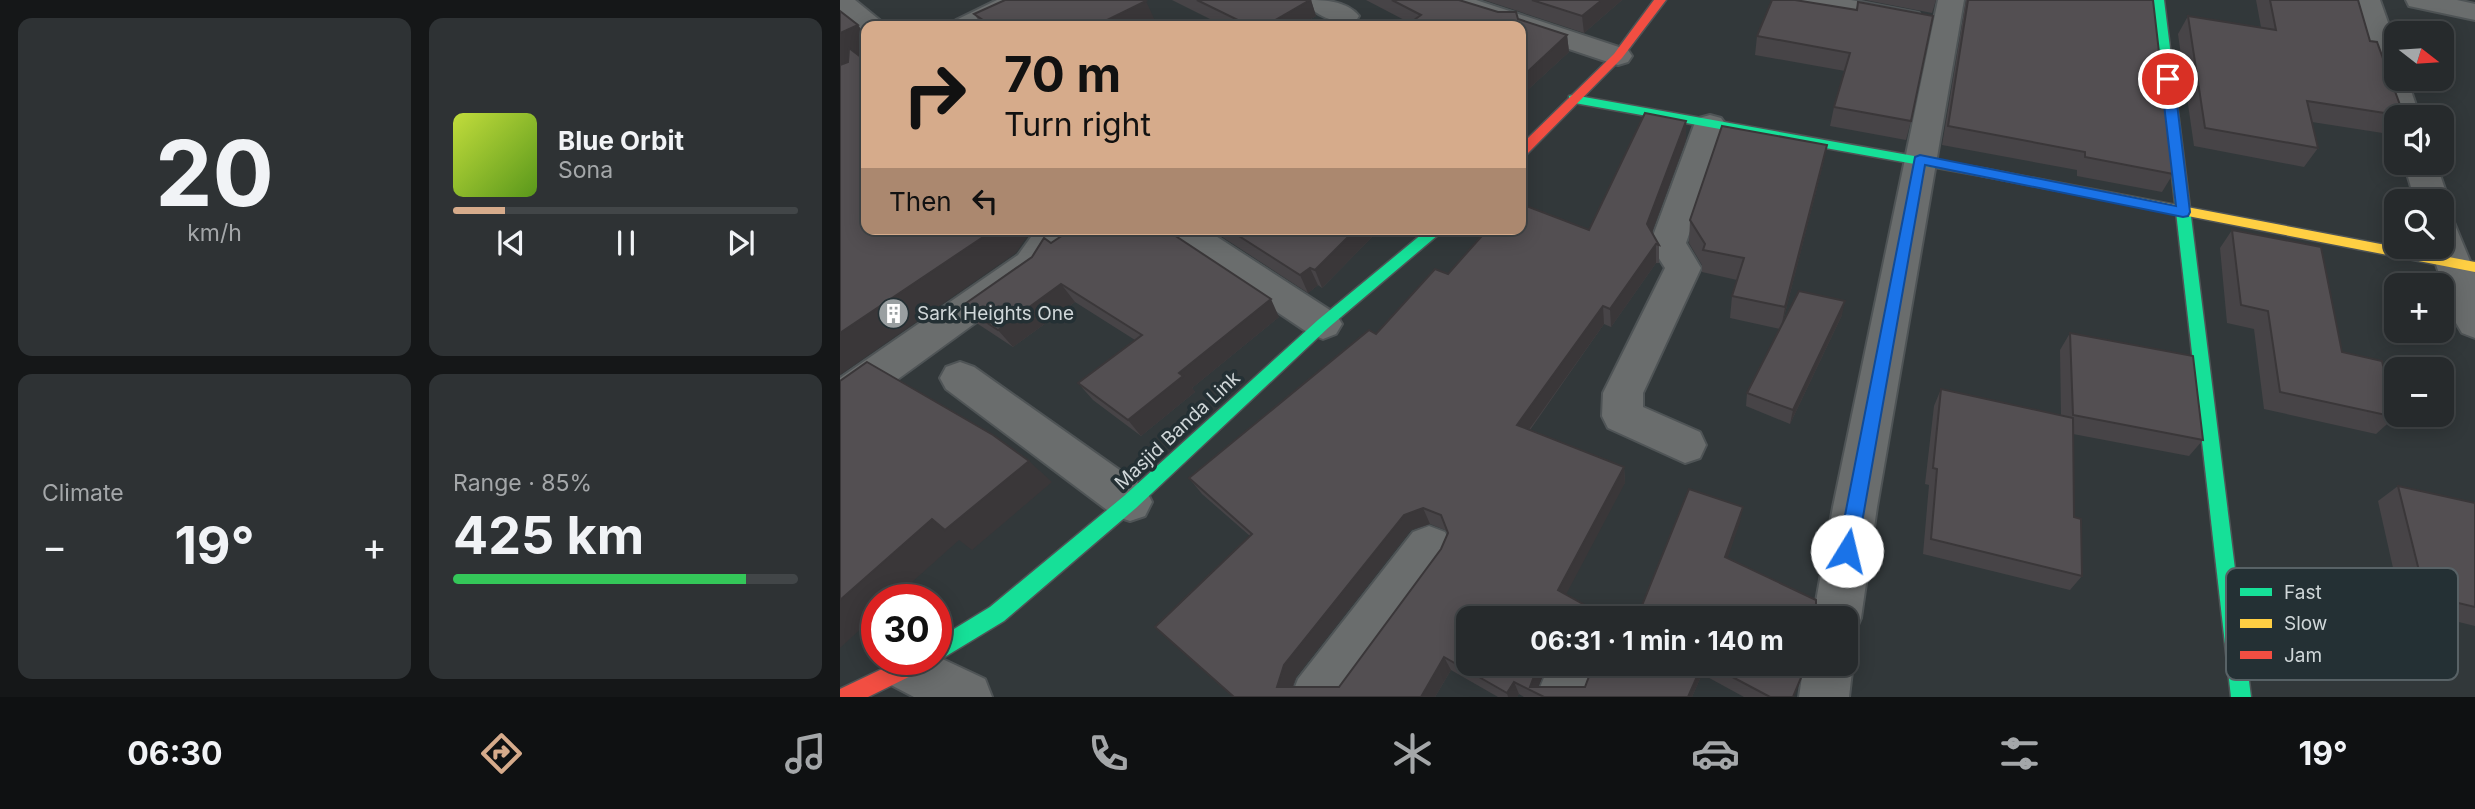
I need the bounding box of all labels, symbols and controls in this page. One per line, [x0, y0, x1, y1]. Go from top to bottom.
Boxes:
north arrow [2384, 21, 2454, 91]
map controls [2384, 21, 2454, 427]
text: 70 m [1004, 45, 1121, 104]
icon: right [889, 49, 980, 140]
pin [2138, 49, 2198, 109]
icon: arrive [2149, 60, 2187, 98]
text: Turn right [1004, 105, 1151, 144]
button: sound [2384, 105, 2454, 175]
text: 20 [155, 118, 274, 228]
text: Blue Orbit [558, 125, 684, 156]
text: Sona [558, 156, 613, 184]
icon: left [966, 182, 1004, 220]
text: Then [889, 186, 952, 217]
button: search [2384, 189, 2454, 259]
text: km/h [187, 219, 242, 247]
icon: previous [492, 224, 530, 262]
icon: pause [607, 224, 645, 262]
icon: next [722, 224, 760, 262]
button: + [2384, 273, 2454, 343]
building icon: Sark Heights One [877, 296, 911, 330]
place label: Sark Heights One [917, 302, 1074, 325]
button: − [2384, 357, 2454, 427]
street label: Masjid Banda Link [1110, 366, 1245, 494]
text: Range · 85% [453, 469, 592, 497]
text: Climate [42, 479, 124, 507]
text: 425 km [453, 504, 644, 567]
text: 19° [174, 514, 255, 577]
position arrow [1810, 514, 1884, 588]
text: − [42, 523, 67, 569]
text: + [362, 523, 387, 569]
legend [2226, 568, 2458, 680]
text: Fast [2284, 581, 2322, 604]
speed limit sign: 30 [861, 584, 952, 675]
text: Slow [2284, 612, 2327, 635]
text: 06:31 · 1 min · 140 m [1530, 625, 1784, 656]
text: Jam [2284, 644, 2322, 667]
icon: directions [477, 729, 526, 778]
icon: music [781, 729, 830, 778]
icon: phone [1084, 729, 1133, 778]
icon: climate [1388, 729, 1437, 778]
icon: car [1691, 729, 1740, 778]
icon: filters [1995, 729, 2044, 778]
text: 06:30 [127, 734, 223, 773]
text: 19° [2298, 734, 2348, 773]

